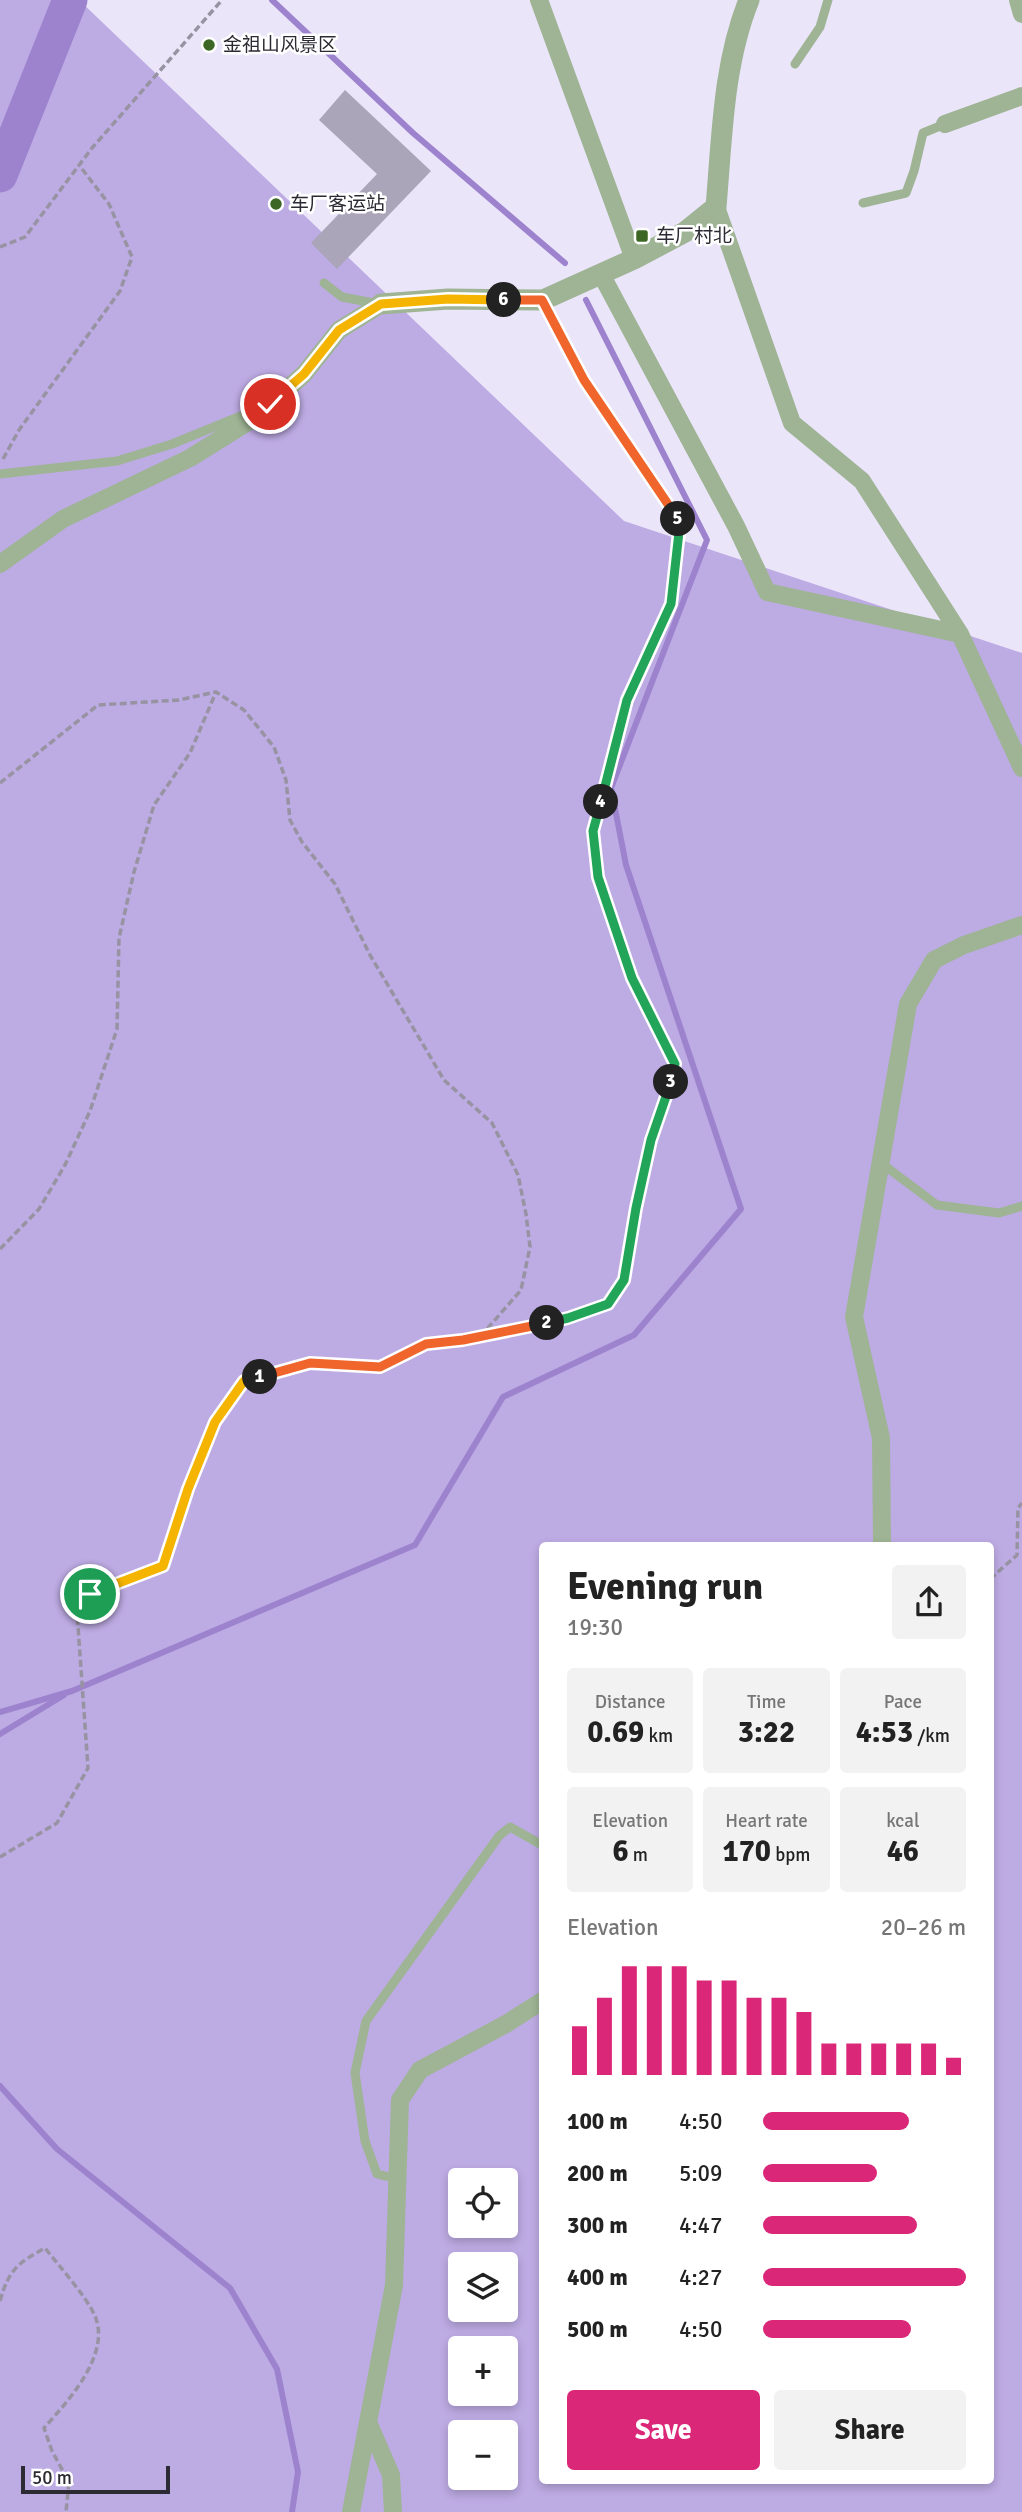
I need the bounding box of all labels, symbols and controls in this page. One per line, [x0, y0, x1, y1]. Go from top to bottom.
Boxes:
place label: 金祖山风景区 [223, 33, 337, 57]
marker: 金祖山风景区 [201, 37, 217, 53]
place label: 车厂客运站 [290, 192, 385, 216]
marker: 车厂客运站 [268, 196, 284, 212]
place label: 车厂村北 [656, 224, 732, 248]
marker: 车厂村北 [634, 228, 650, 244]
pin: 6 [486, 282, 522, 318]
text: 6 [498, 287, 509, 311]
pin [240, 374, 300, 434]
icon: check [251, 385, 289, 423]
pin: 5 [660, 502, 696, 536]
text: 5 [672, 506, 683, 530]
pin: 4 [584, 784, 618, 820]
text: 4 [595, 789, 606, 813]
pin: 3 [654, 1064, 688, 1100]
text: 3 [665, 1069, 676, 1093]
pin: 2 [530, 1306, 564, 1340]
text: 2 [541, 1310, 552, 1334]
pin: 1 [243, 1360, 278, 1394]
text: 1 [254, 1364, 265, 1388]
text: Evening run [567, 1563, 763, 1610]
pin [60, 1564, 120, 1624]
button: share [892, 1565, 966, 1639]
icon: arrive [71, 1575, 109, 1613]
text: 19:30 [567, 1613, 623, 1642]
text: Distance [595, 1690, 666, 1714]
text: Time [747, 1690, 786, 1714]
text: Pace [884, 1690, 922, 1714]
text: 0.69 [587, 1714, 644, 1751]
text: 3:22 [738, 1714, 795, 1751]
text: 4:53 [856, 1714, 913, 1751]
text: km [644, 1724, 673, 1748]
text: /km [913, 1724, 950, 1748]
text: Elevation [592, 1809, 668, 1833]
text: Heart rate [725, 1809, 808, 1833]
text: kcal [886, 1809, 919, 1833]
text: 6 [612, 1833, 629, 1870]
text: 170 [722, 1833, 771, 1870]
text: 46 [887, 1833, 919, 1870]
text: m [629, 1843, 648, 1867]
text: bpm [771, 1843, 811, 1867]
text: Elevation [567, 1913, 659, 1942]
text: 20–26 m [881, 1913, 966, 1942]
text: 100 m [567, 2107, 628, 2136]
text: 4:50 [679, 2107, 722, 2136]
text: 200 m [567, 2159, 628, 2188]
text: 5:09 [679, 2159, 722, 2188]
map controls [448, 2168, 518, 2490]
button: locate [448, 2168, 518, 2238]
text: 300 m [567, 2211, 628, 2240]
text: 4:47 [679, 2211, 722, 2240]
button: layers [448, 2252, 518, 2322]
text: 400 m [567, 2263, 628, 2292]
text: 4:27 [679, 2263, 722, 2292]
text: 500 m [567, 2315, 628, 2344]
text: 4:50 [679, 2315, 722, 2344]
button: + [448, 2336, 518, 2406]
button: Save [567, 2390, 760, 2470]
button: Share [774, 2390, 966, 2470]
button: − [448, 2420, 518, 2490]
scale bar [21, 2463, 170, 2495]
text: 50 m [32, 2466, 72, 2490]

